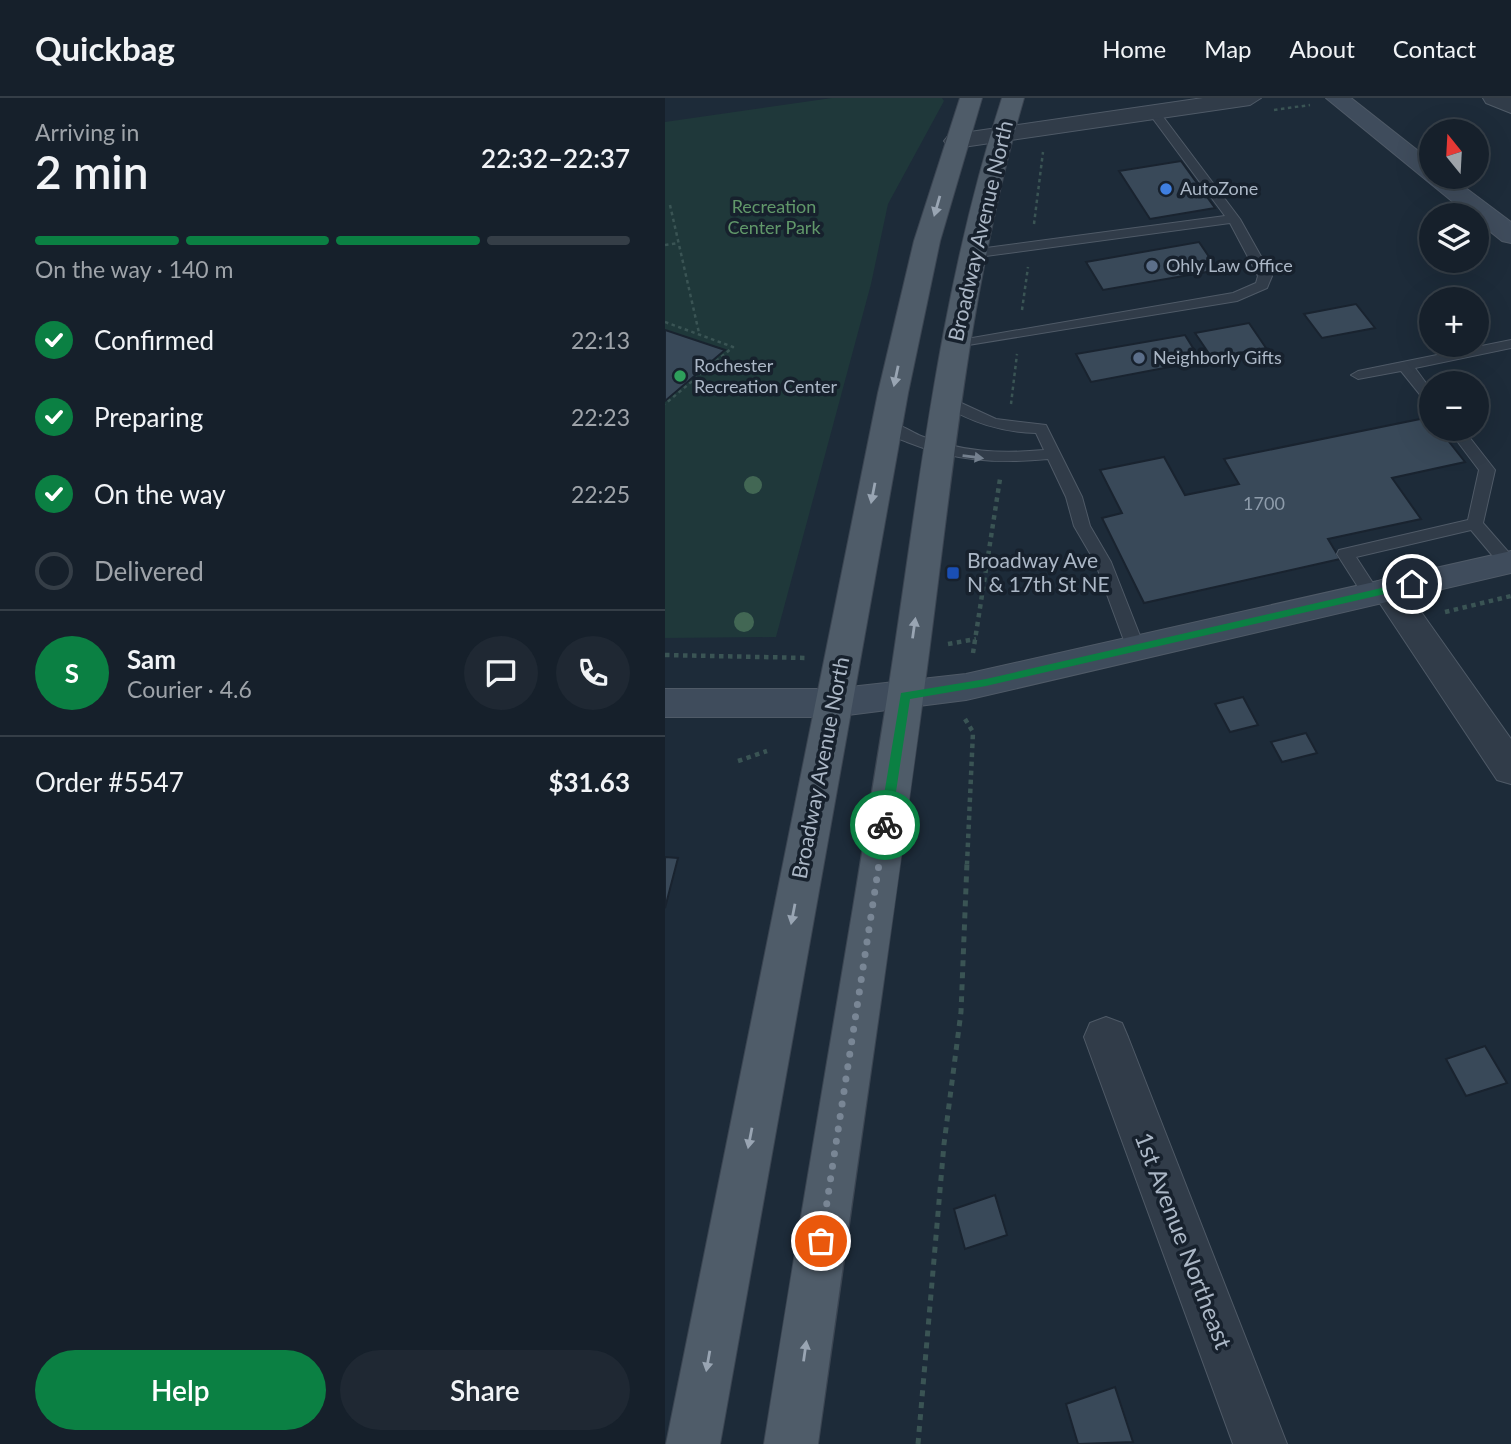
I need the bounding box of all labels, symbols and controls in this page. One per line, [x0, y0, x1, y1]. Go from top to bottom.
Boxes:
text: Quickbag [35, 28, 175, 68]
text: Home [1102, 34, 1166, 63]
text: Map [1204, 34, 1252, 63]
text: About [1290, 34, 1355, 63]
text: Contact [1393, 34, 1476, 63]
text: Arriving in [35, 118, 139, 146]
street label: Broadway Avenue North [942, 118, 1017, 343]
north arrow [1419, 119, 1489, 189]
map controls [1419, 119, 1489, 441]
text: 22:32–22:37 [481, 142, 630, 174]
text: 2 min [35, 144, 149, 199]
place label: AutoZone [1180, 177, 1258, 199]
marker: AutoZone [1158, 181, 1174, 197]
park label: Recreation Center Park [727, 195, 821, 238]
one-way arrow [931, 196, 941, 217]
button: layers [1419, 203, 1489, 273]
place label: Ohly Law Office [1166, 254, 1293, 276]
text: On the way · 140 m [35, 255, 234, 283]
marker: Ohly Law Office [1144, 258, 1160, 274]
button: + [1419, 287, 1489, 357]
icon: check [35, 321, 73, 359]
text: Confirmed [94, 324, 214, 356]
text: 22:13 [571, 326, 630, 354]
place label: Neighborly Gifts [1153, 346, 1282, 368]
marker: Neighborly Gifts [1131, 350, 1147, 366]
place label: Rochester Recreation Center [694, 354, 837, 397]
one-way arrow [891, 365, 902, 387]
marker: Rochester Recreation Center [672, 368, 688, 384]
button: − [1419, 371, 1489, 441]
icon: check [35, 398, 73, 436]
text: Preparing [94, 401, 203, 433]
text: 22:23 [571, 403, 630, 431]
one-way arrow [962, 452, 984, 463]
icon: check [35, 475, 73, 513]
text: On the way [94, 478, 226, 510]
text: 22:25 [571, 480, 630, 508]
one-way arrow [868, 482, 879, 504]
house number: 1700 [1243, 492, 1285, 514]
place label: Broadway Ave N & 17th St NE [967, 547, 1110, 596]
pin [1382, 554, 1442, 614]
text: Delivered [94, 555, 204, 587]
marker: Broadway Ave N & 17th St NE [945, 565, 961, 581]
icon: home [1393, 565, 1431, 603]
one-way arrow [909, 617, 920, 639]
button: chat [464, 636, 538, 710]
button: phone [556, 636, 630, 710]
text: Sam [127, 643, 176, 675]
street label: Broadway Avenue North [786, 655, 853, 881]
text: S [65, 657, 79, 689]
text: Courier · 4.6 [127, 675, 252, 703]
text: Order #5547 [35, 766, 184, 798]
text: $31.63 [548, 766, 630, 798]
courier [850, 790, 920, 860]
icon: bike [866, 806, 904, 844]
one-way arrow [787, 903, 798, 925]
one-way arrow [744, 1127, 755, 1149]
street label: 1st Avenue Northeast [1130, 1128, 1239, 1353]
pin [791, 1211, 851, 1271]
icon: bag [802, 1222, 840, 1260]
one-way arrow [799, 1340, 810, 1362]
button: Help [35, 1350, 326, 1430]
button: Share [340, 1350, 630, 1430]
one-way arrow [702, 1350, 713, 1372]

